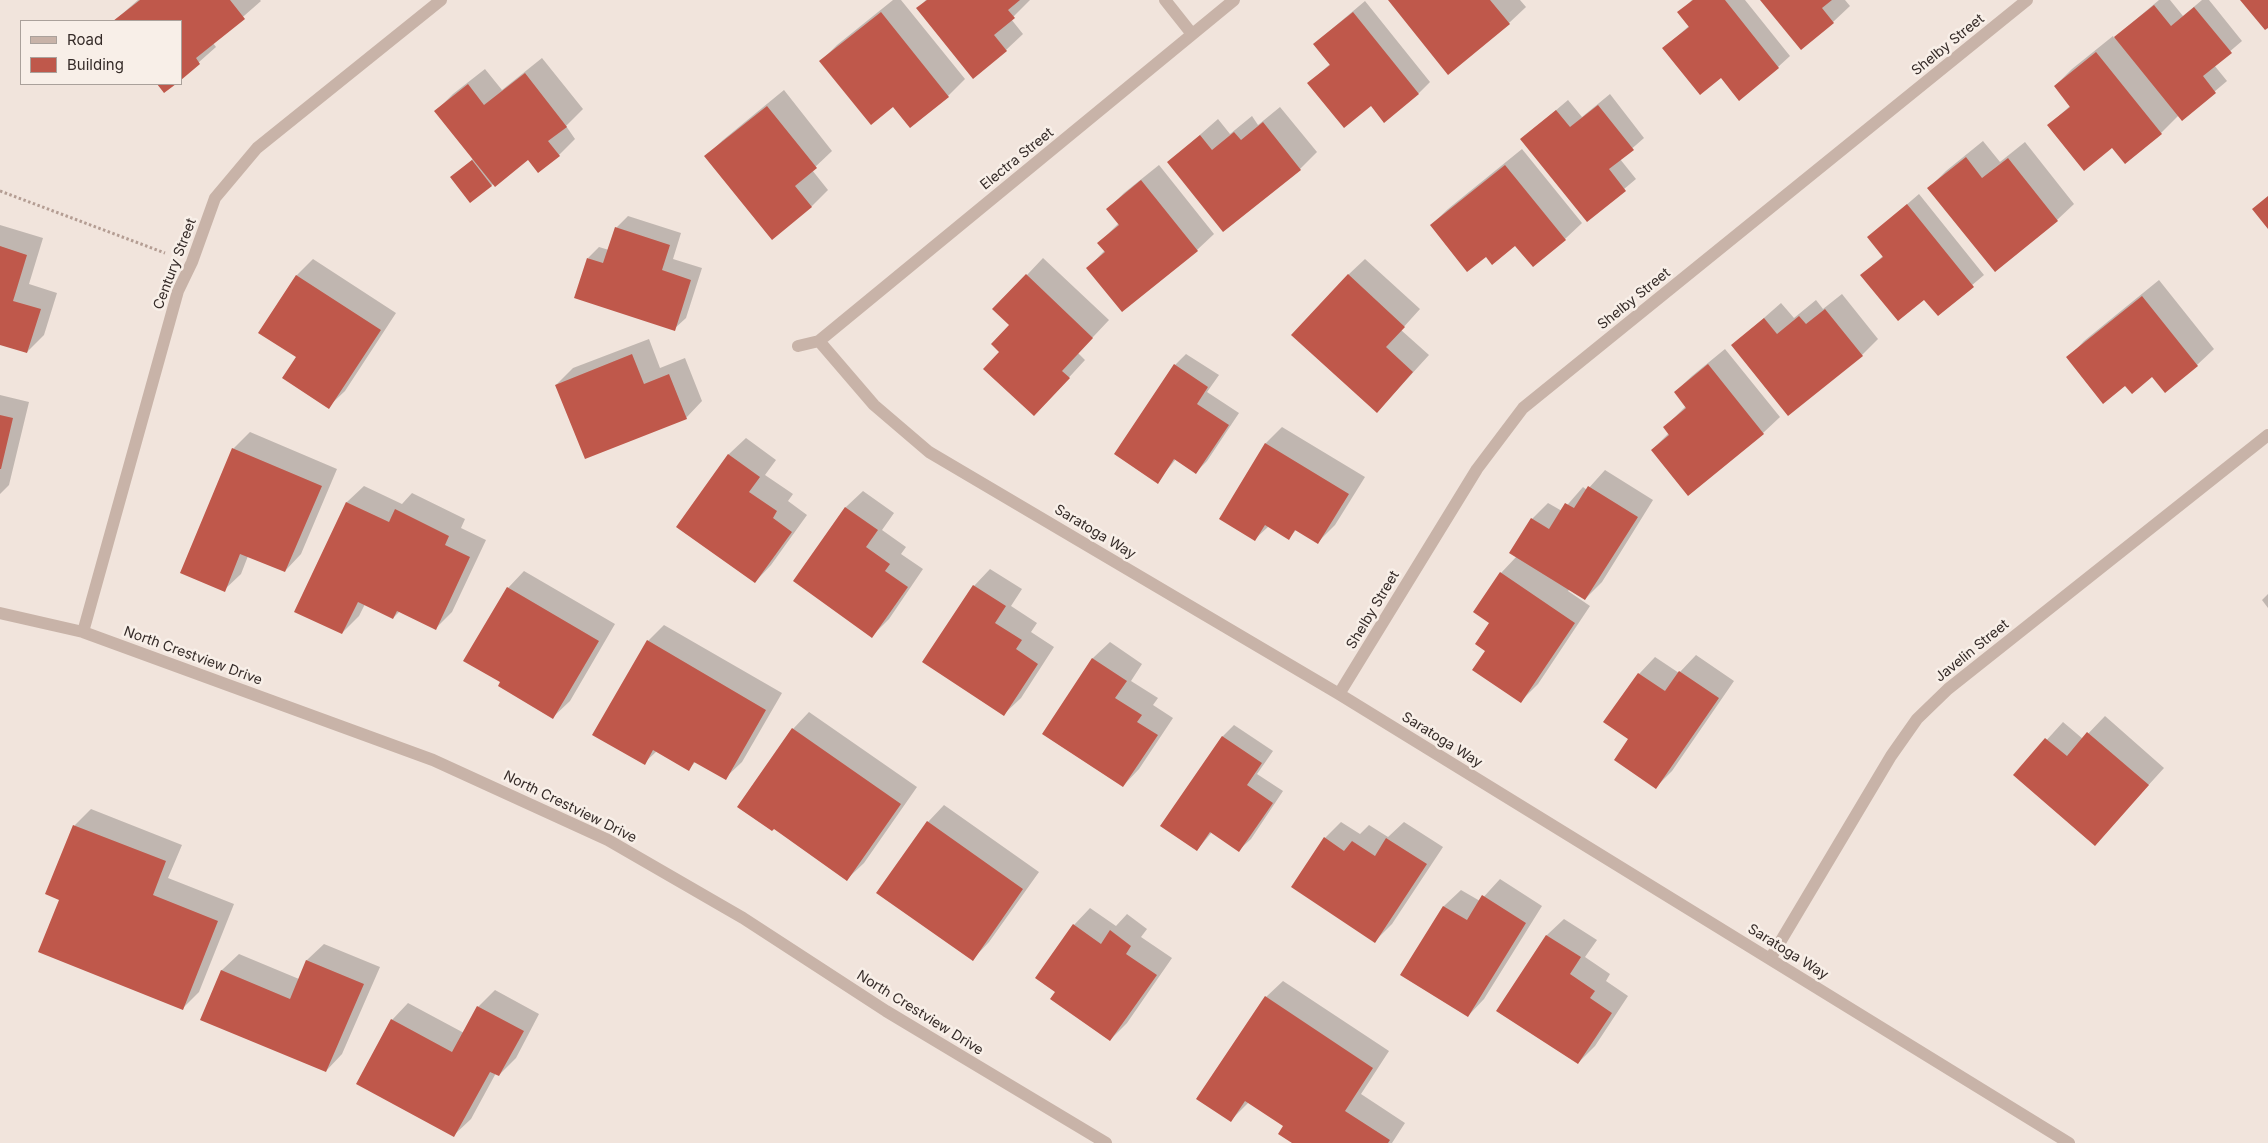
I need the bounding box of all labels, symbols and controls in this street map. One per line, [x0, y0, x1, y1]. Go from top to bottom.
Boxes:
street label: Shelby Street [1908, 11, 1988, 79]
legend [20, 20, 182, 85]
text: Road [67, 30, 103, 49]
text: Building [67, 55, 124, 74]
street label: Electra Street [977, 124, 1057, 194]
street label: Century Street [150, 216, 200, 312]
street label: Shelby Street [1594, 265, 1674, 333]
street label: Saratoga Way [1051, 501, 1139, 563]
street label: Shelby Street [1343, 568, 1403, 652]
street label: Javelin Street [1932, 616, 2012, 686]
street label: North Crestview Drive [121, 623, 265, 689]
street label: Saratoga Way [1399, 709, 1485, 771]
street label: North Crestview Drive [501, 767, 639, 847]
street label: Saratoga Way [1745, 921, 1831, 983]
street label: North Crestview Drive [854, 967, 986, 1059]

